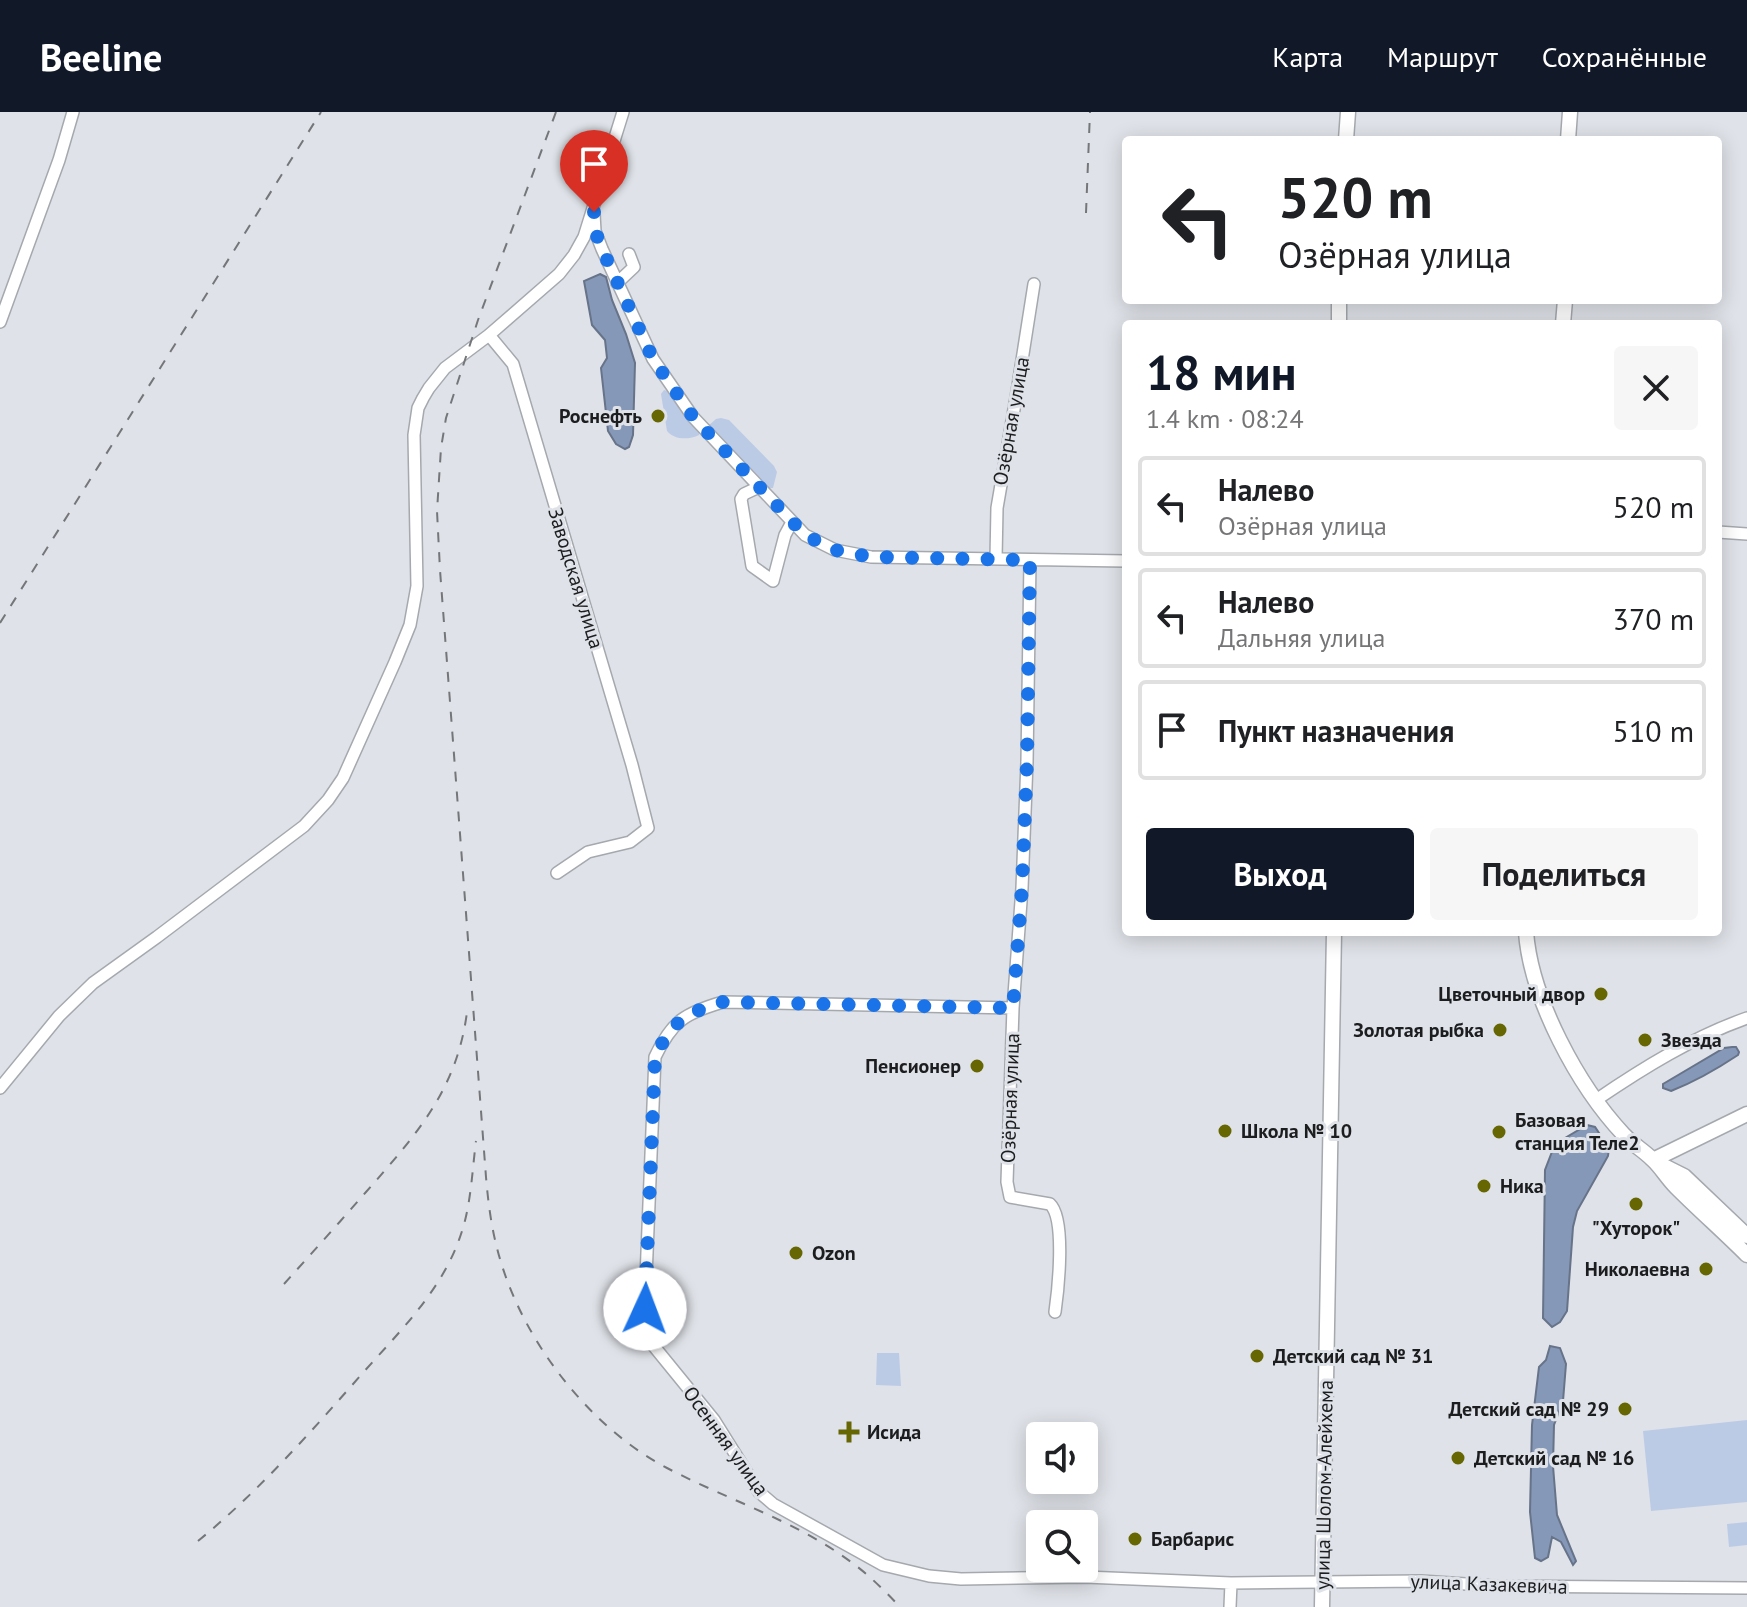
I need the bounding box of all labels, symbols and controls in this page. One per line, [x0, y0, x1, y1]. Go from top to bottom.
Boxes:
text: Beeline [40, 32, 162, 81]
text: Карта [1272, 38, 1343, 75]
text: Маршрут [1387, 38, 1498, 75]
text: Сохранённые [1542, 38, 1707, 75]
pin [560, 130, 628, 212]
icon: arrive [572, 142, 616, 186]
text: 520 m [1278, 161, 1433, 233]
icon: left [1146, 168, 1250, 272]
text: Озёрная улица [1278, 231, 1512, 278]
text: 18 мин [1146, 341, 1296, 403]
button: close [1614, 346, 1698, 430]
street label: Озёрная улица [987, 355, 1035, 487]
text: 1.4 km · 08:24 [1146, 402, 1304, 435]
place label: Роснефть [559, 403, 642, 429]
marker: Роснефть [649, 407, 667, 425]
text: Налево [1218, 470, 1314, 509]
icon: left [1150, 484, 1194, 528]
text: 520 m [1613, 487, 1694, 526]
street label: Заводская улица [542, 504, 610, 652]
text: Озёрная улица [1218, 509, 1387, 542]
text: Налево [1218, 582, 1314, 621]
icon: left [1150, 596, 1194, 640]
text: 370 m [1613, 599, 1694, 638]
text: Дальняя улица [1218, 621, 1385, 654]
icon: arrive [1150, 708, 1194, 752]
text: Пункт назначения [1218, 711, 1454, 750]
text: 510 m [1613, 711, 1694, 750]
button: Выход [1146, 828, 1414, 920]
button: Поделиться [1430, 828, 1698, 920]
place label: Цветочный двор [1438, 981, 1585, 1007]
marker: Цветочный двор [1592, 985, 1610, 1003]
place label: Золотая рыбка [1353, 1017, 1484, 1043]
marker: Золотая рыбка [1491, 1021, 1509, 1039]
place label: Звезда [1661, 1027, 1722, 1053]
marker: Звезда [1636, 1031, 1654, 1049]
street label: Озёрная улица [995, 1033, 1025, 1163]
place label: Пенсионер [865, 1053, 961, 1079]
marker: Пенсионер [968, 1057, 986, 1075]
place label: Базовая станция Теле2 [1515, 1107, 1640, 1156]
place label: Школа № 10 [1241, 1118, 1352, 1144]
marker: Школа № 10 [1216, 1122, 1234, 1140]
marker: Базовая станция Теле2 [1490, 1123, 1508, 1141]
place label: Ника [1500, 1173, 1544, 1199]
marker: Ника [1475, 1177, 1493, 1195]
marker: "Хуторок" [1627, 1195, 1645, 1213]
place label: "Хуторок" [1592, 1215, 1680, 1241]
place label: Ozon [812, 1240, 856, 1266]
marker: Ozon [787, 1244, 805, 1262]
place label: Николаевна [1585, 1256, 1690, 1282]
marker: Николаевна [1697, 1260, 1715, 1278]
position arrow [603, 1267, 687, 1351]
place label: Детский сад № 31 [1273, 1343, 1433, 1369]
marker: Детский сад № 31 [1248, 1347, 1266, 1365]
street label: улица Шолом-Алейхема [1309, 1380, 1339, 1590]
street label: Осенняя улица [677, 1381, 775, 1501]
place label: Детский сад № 29 [1449, 1396, 1609, 1422]
marker: Детский сад № 29 [1616, 1400, 1634, 1418]
place label: Исида [867, 1419, 921, 1445]
marker: Исида [838, 1421, 860, 1443]
map controls [1026, 1422, 1098, 1582]
button: sound [1026, 1422, 1098, 1494]
place label: Детский сад № 16 [1474, 1445, 1634, 1471]
marker: Детский сад № 16 [1449, 1449, 1467, 1467]
button: search [1026, 1510, 1098, 1582]
place label: Барбарис [1151, 1526, 1234, 1552]
marker: Барбарис [1126, 1530, 1144, 1548]
street label: улица Казакевича [1410, 1568, 1568, 1600]

